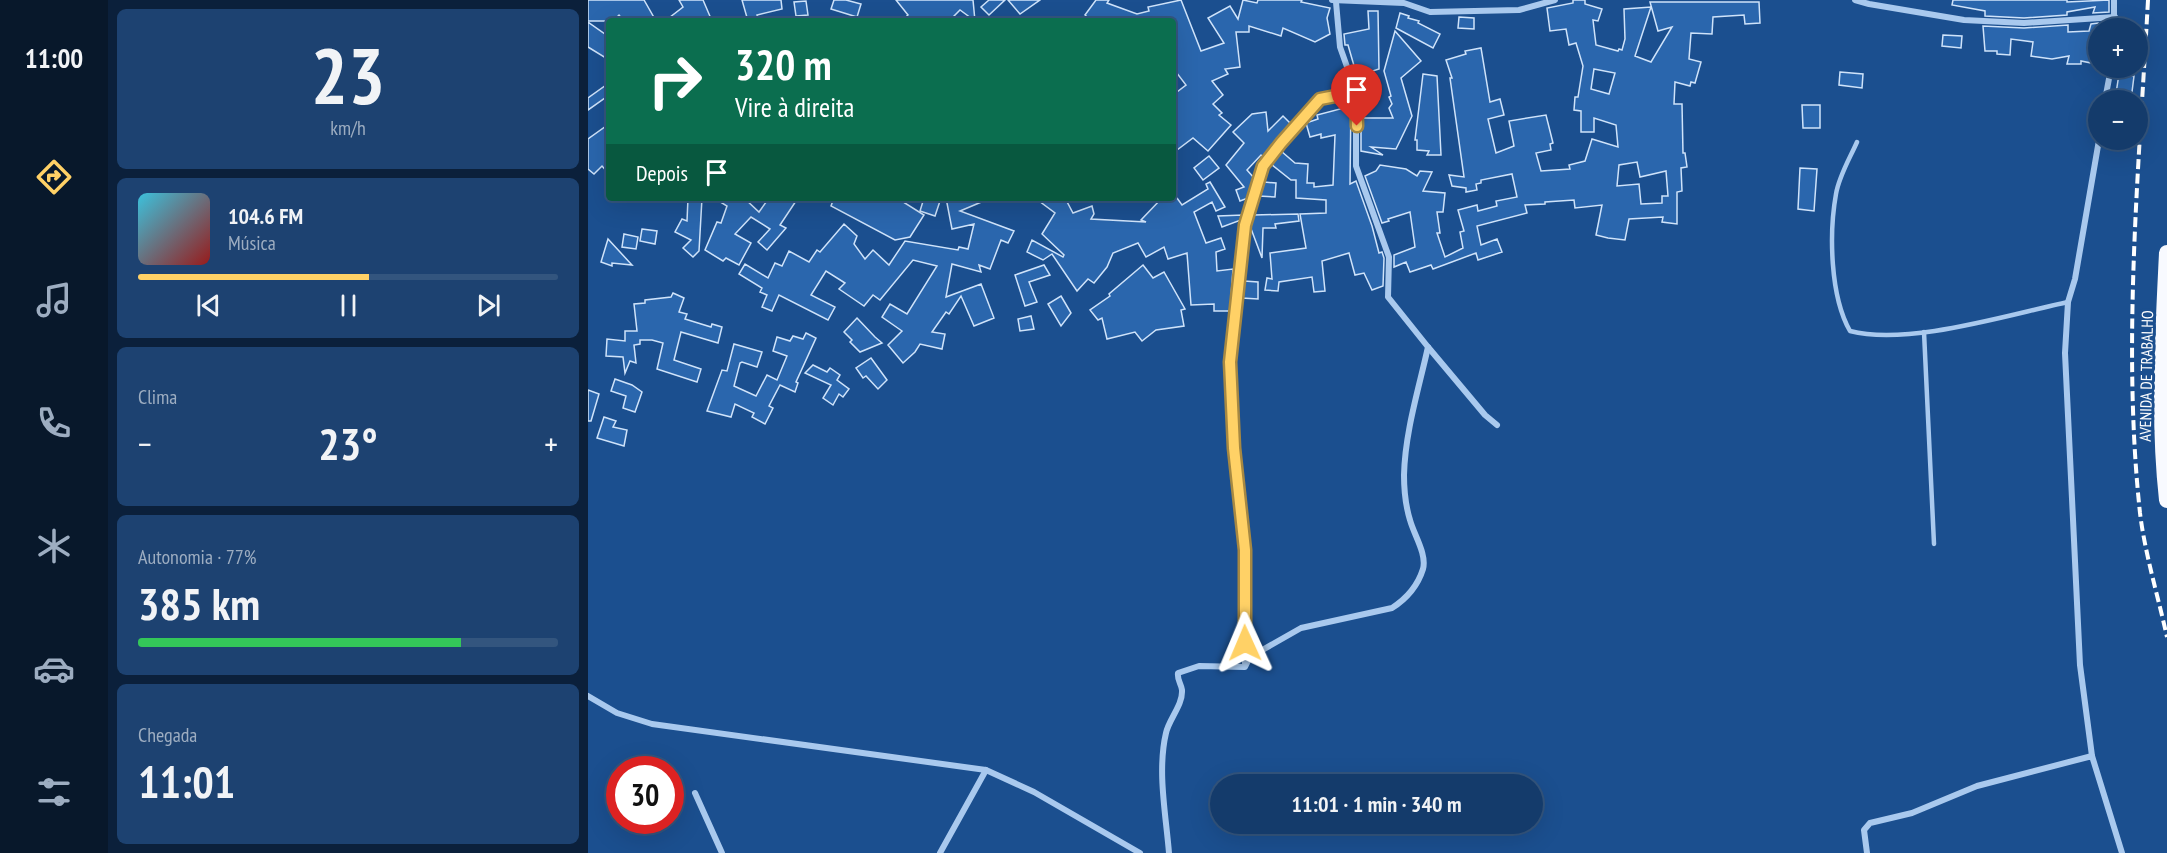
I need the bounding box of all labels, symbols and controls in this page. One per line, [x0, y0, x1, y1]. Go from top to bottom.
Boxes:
map controls [2088, 18, 2148, 150]
button: + [2088, 18, 2148, 78]
text: 23 [311, 25, 385, 126]
text: 320 m [735, 37, 832, 92]
text: 11:00 [25, 41, 83, 75]
icon: right [636, 42, 714, 120]
pin [1331, 64, 1382, 126]
icon: arrive [1340, 73, 1373, 106]
text: Vire à direita [735, 90, 854, 124]
button: − [2088, 90, 2148, 150]
text: km/h [330, 115, 366, 141]
icon: directions [33, 156, 75, 198]
icon: arrive [700, 156, 733, 189]
text: Depois [636, 159, 688, 187]
text: 104.6 FM [228, 202, 303, 230]
text: Música [228, 230, 276, 256]
icon: music [33, 279, 75, 321]
icon: previous [192, 289, 225, 322]
icon: pause [332, 289, 365, 322]
icon: next [472, 289, 505, 322]
street label: AVENIDA DE TRABALHO [2135, 310, 2157, 442]
text: Clima [138, 384, 177, 410]
icon: phone [33, 402, 75, 444]
text: 23° [318, 414, 378, 472]
text: − [138, 422, 152, 465]
text: + [544, 422, 558, 465]
icon: climate [33, 525, 75, 567]
text: Autonomia · 77% [138, 544, 256, 570]
text: 385 km [138, 574, 260, 632]
position arrow [1213, 611, 1277, 675]
icon: car [33, 648, 75, 690]
text: Chegada [138, 722, 197, 748]
text: 11:01 [138, 752, 235, 810]
speed limit sign: 30 [606, 756, 684, 834]
icon: filters [33, 771, 75, 813]
text: 11:01 · 1 min · 340 m [1291, 790, 1462, 818]

